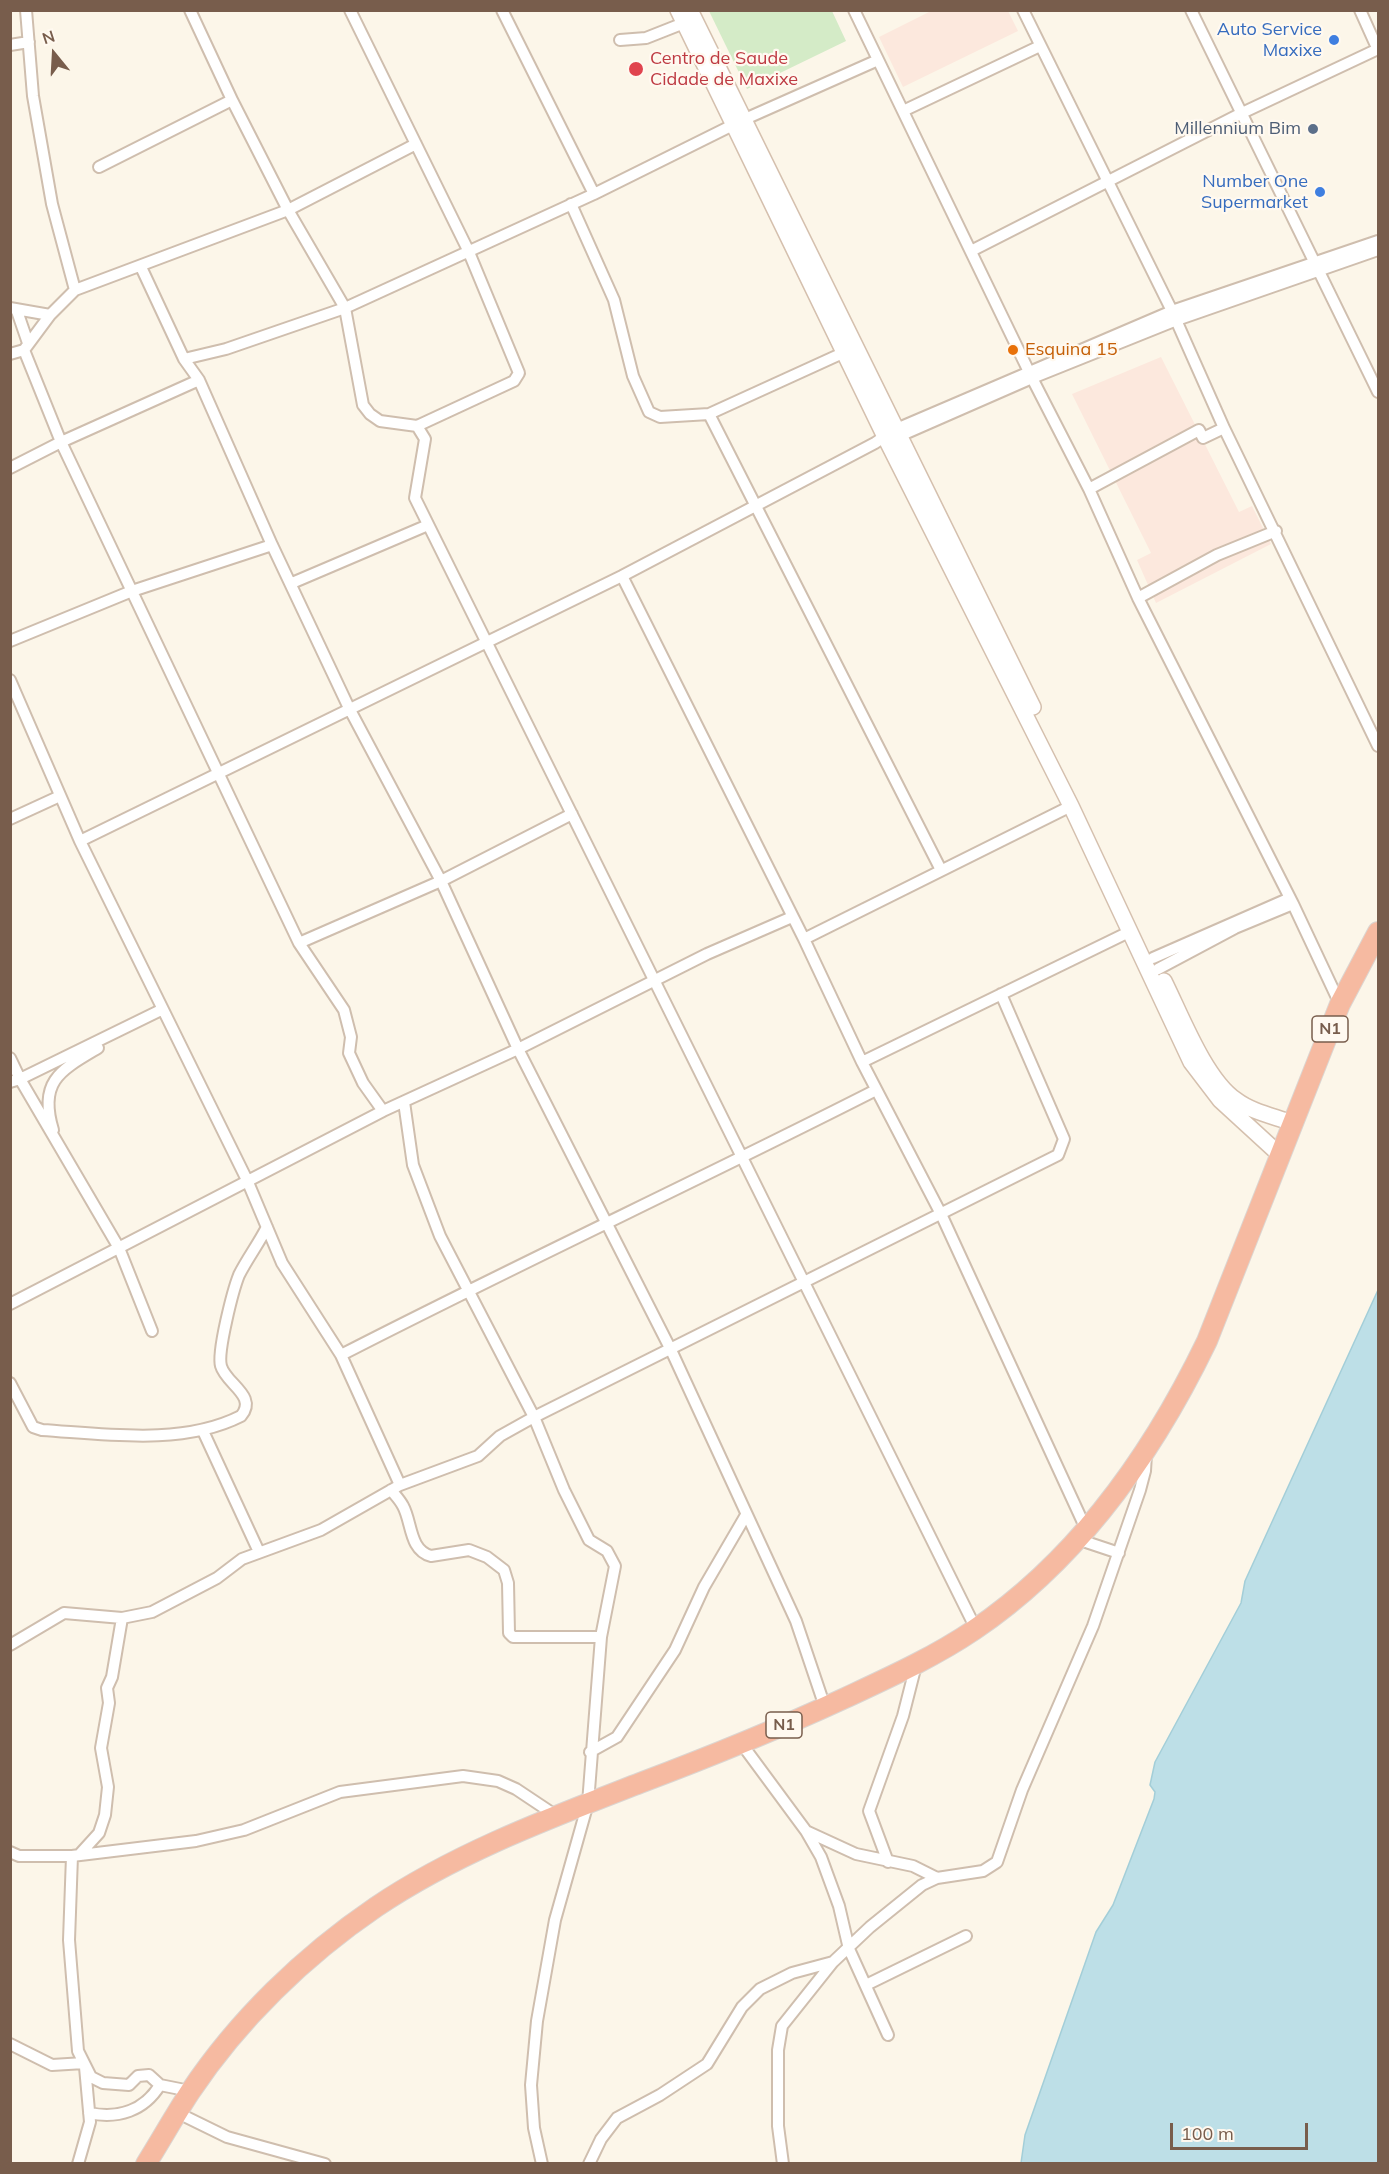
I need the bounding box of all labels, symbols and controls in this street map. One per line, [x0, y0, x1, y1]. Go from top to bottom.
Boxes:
place label: Auto Service Maxixe [1217, 19, 1322, 62]
north arrow [24, 24, 84, 84]
text: N [40, 26, 57, 48]
marker: Auto Service Maxixe [1327, 33, 1341, 47]
place label: Centro de Saude Cidade de Maxixe [650, 48, 798, 90]
marker: Centro de Saude Cidade de Maxixe [627, 60, 645, 78]
place label: Millennium Bim [1174, 118, 1301, 140]
marker: Millennium Bim [1306, 122, 1320, 136]
place label: Number One Supermarket [1201, 171, 1308, 213]
marker: Number One Supermarket [1313, 185, 1327, 199]
place label: Esquina 15 [1025, 339, 1117, 361]
marker: Esquina 15 [1006, 343, 1020, 357]
road number: N1 [1312, 1016, 1348, 1042]
road number: N1 [766, 1712, 802, 1738]
scale bar [1173, 2111, 1311, 2149]
text: 100 m [1181, 2122, 1234, 2145]

